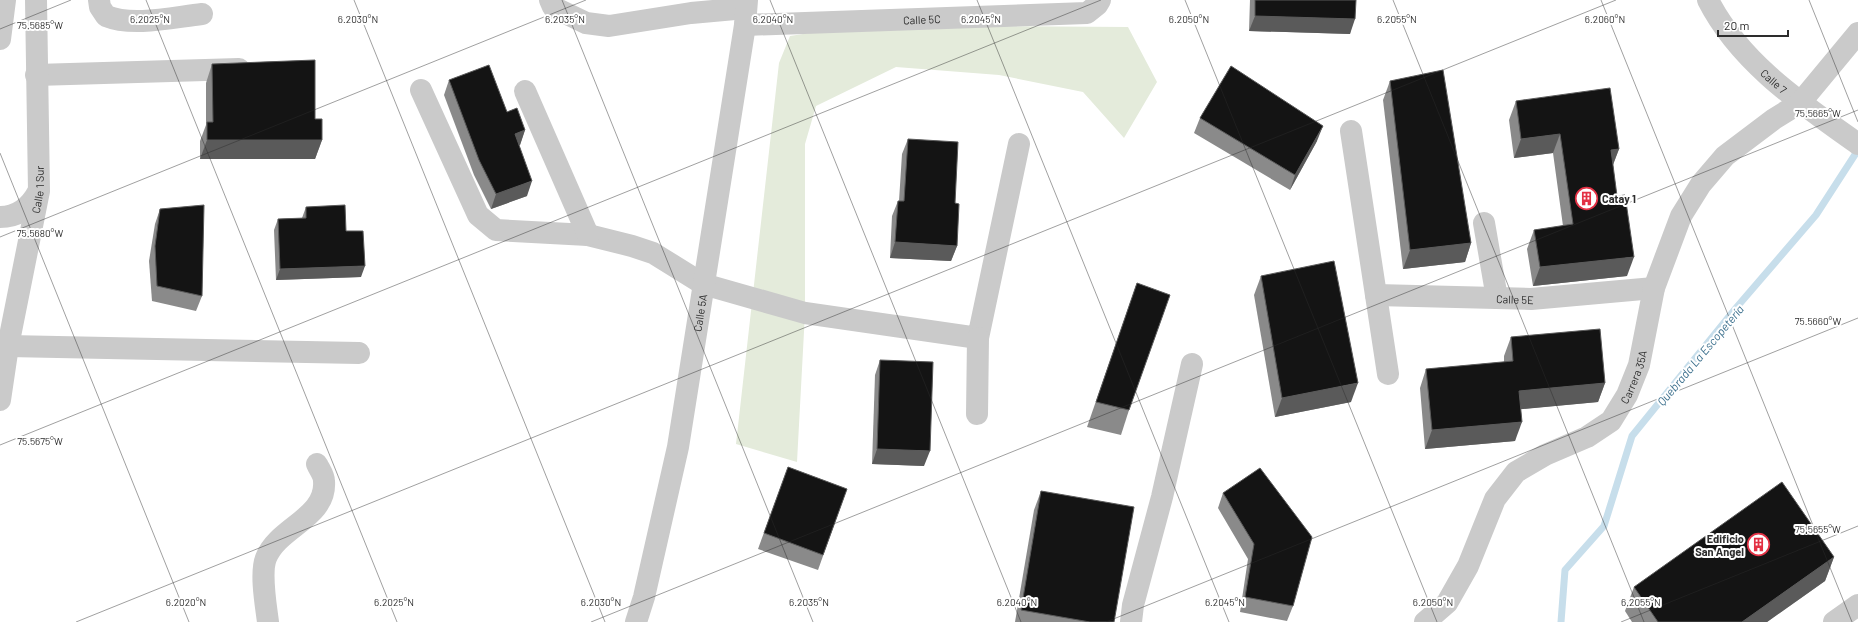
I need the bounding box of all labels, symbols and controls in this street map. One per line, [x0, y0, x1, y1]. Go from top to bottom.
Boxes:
street label: Calle 5C [903, 12, 941, 26]
scale bar [1718, 12, 1788, 38]
text: 6.2025°N [130, 13, 170, 25]
text: 6.2030°N [338, 13, 378, 25]
text: 6.2035°N [545, 13, 585, 25]
text: 6.2040°N [753, 13, 793, 25]
text: 6.2045°N [961, 13, 1001, 25]
text: 6.2050°N [1169, 13, 1209, 25]
text: 6.2055°N [1377, 13, 1417, 25]
text: 6.2060°N [1585, 13, 1625, 25]
text: 20 m [1724, 18, 1750, 32]
text: 75.5685°W [17, 19, 63, 31]
street label: Calle 7 [1758, 66, 1790, 96]
text: 75.5665°W [1795, 107, 1841, 119]
street label: Calle 1 Sur [28, 166, 46, 214]
building icon: Catay 1 [1574, 185, 1600, 211]
place label: Catay 1 [1602, 192, 1636, 205]
text: 75.5680°W [17, 227, 63, 239]
street label: Calle 5E [1496, 292, 1534, 306]
street label: Calle 5A [690, 293, 709, 332]
water label: Quebrada La Escopetería [1654, 302, 1746, 408]
text: 75.5660°W [1795, 315, 1841, 327]
street label: Carrera 35A [1617, 349, 1648, 406]
text: 75.5675°W [17, 435, 63, 447]
text: 75.5655°W [1795, 523, 1841, 535]
building icon: Edificio San Angel [1746, 531, 1772, 557]
place label: Edificio San Angel [1695, 532, 1744, 558]
text: 6.2020°N [166, 596, 206, 608]
text: 6.2025°N [374, 596, 414, 608]
text: 6.2030°N [581, 596, 621, 608]
text: 6.2035°N [789, 596, 829, 608]
text: 6.2040°N [997, 596, 1037, 608]
text: 6.2045°N [1205, 596, 1245, 608]
text: 6.2050°N [1413, 596, 1453, 608]
text: 6.2055°N [1621, 596, 1661, 608]

